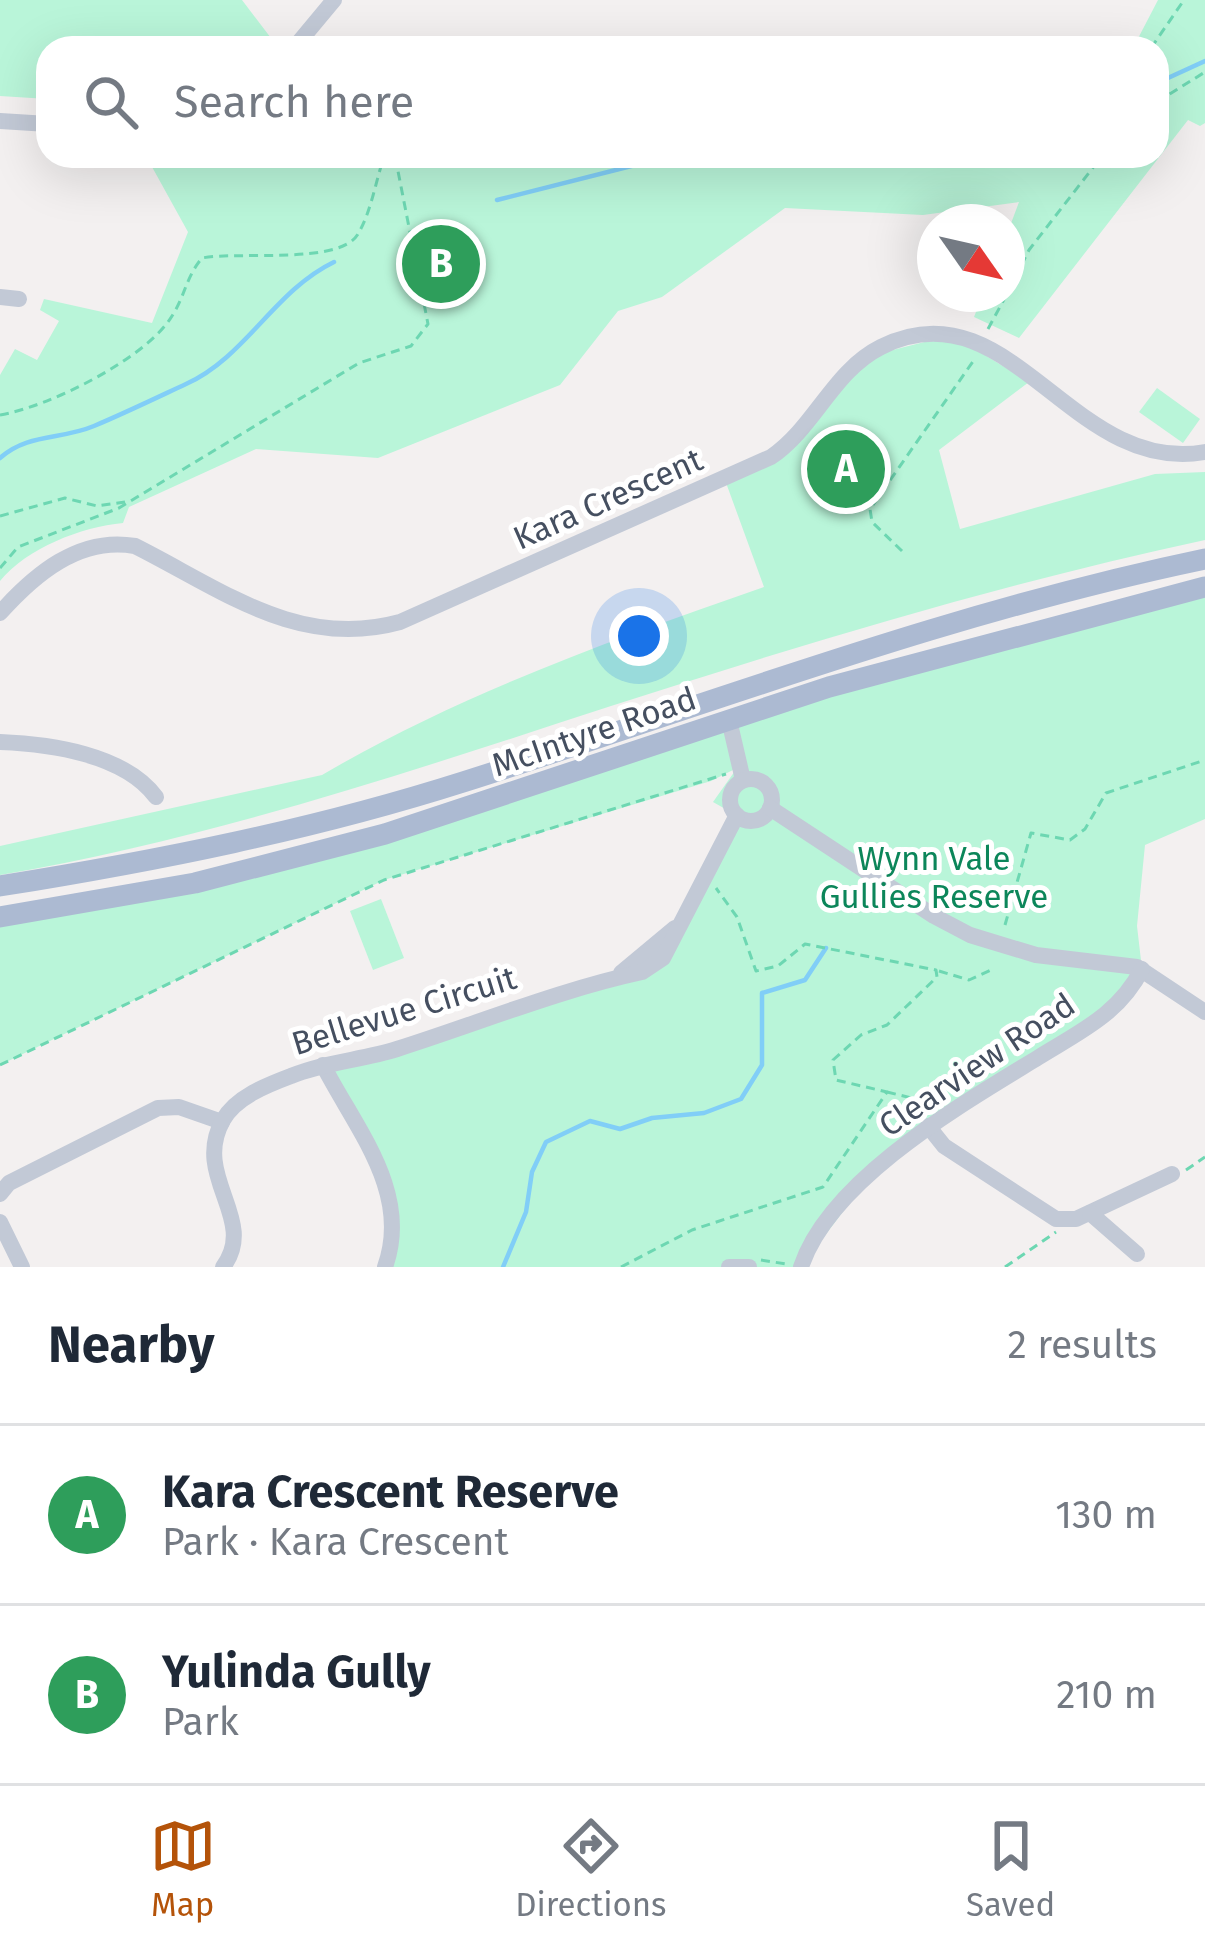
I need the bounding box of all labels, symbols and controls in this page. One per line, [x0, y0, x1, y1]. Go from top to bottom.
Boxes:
search box [36, 36, 1169, 168]
icon: search [78, 69, 144, 135]
text: Search here [174, 75, 414, 129]
north arrow [917, 204, 1025, 312]
pin: B [402, 219, 480, 309]
pin: A [807, 424, 885, 514]
street label: Kara Crescent [507, 439, 709, 559]
your location [609, 606, 669, 666]
street label: McIntyre Road [487, 678, 701, 786]
park label: Wynn Vale Gullies Reserve [820, 839, 1048, 917]
street label: Bellevue Circuit [287, 958, 521, 1064]
street label: Clearview Road [871, 985, 1083, 1145]
text: Nearby [48, 1314, 214, 1376]
text: 2 results [1008, 1322, 1157, 1368]
text: Kara Crescent Reserve [162, 1465, 619, 1519]
text: A [75, 1492, 99, 1538]
text: 130 m [1055, 1492, 1157, 1538]
text: Park · Kara Crescent [162, 1519, 509, 1565]
text: Yulinda Gully [162, 1645, 431, 1699]
text: B [75, 1672, 99, 1718]
text: 210 m [1056, 1672, 1157, 1718]
text: Park [162, 1699, 239, 1745]
tab: Map [150, 1813, 216, 1925]
tab: Directions [515, 1813, 667, 1925]
tab: Saved [966, 1813, 1055, 1925]

